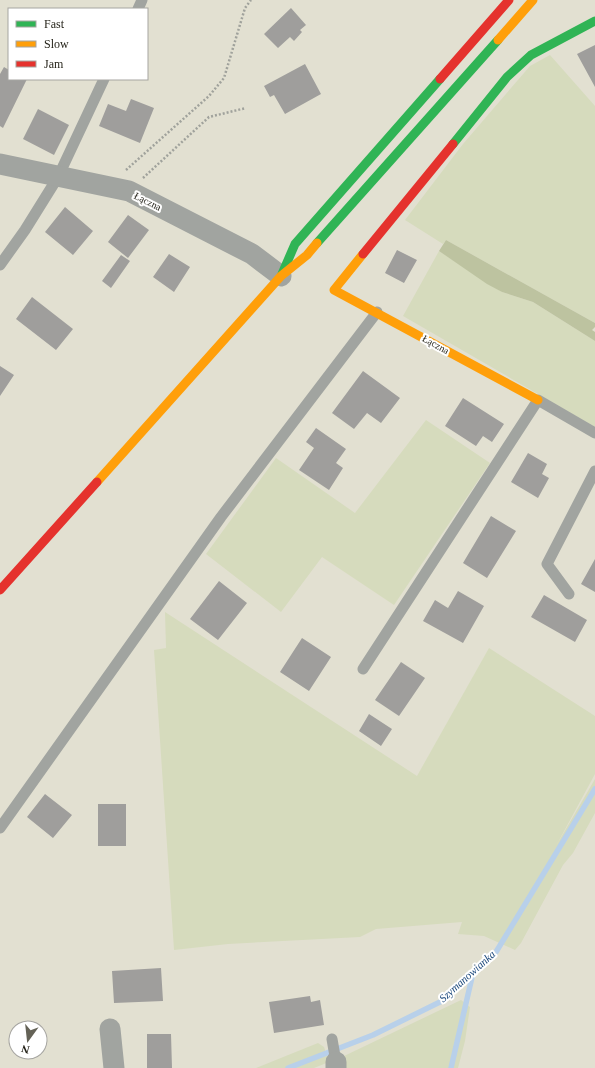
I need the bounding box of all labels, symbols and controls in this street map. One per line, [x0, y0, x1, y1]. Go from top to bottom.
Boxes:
legend [8, 8, 148, 80]
text: Fast [44, 17, 65, 31]
text: Slow [44, 37, 69, 51]
text: Jam [44, 57, 64, 71]
street label: Łączna [132, 190, 164, 213]
street label: Łączna [420, 333, 452, 357]
water label: Szymanowianka [437, 947, 498, 1004]
north arrow [8, 1020, 48, 1060]
text: N [20, 1043, 31, 1056]

